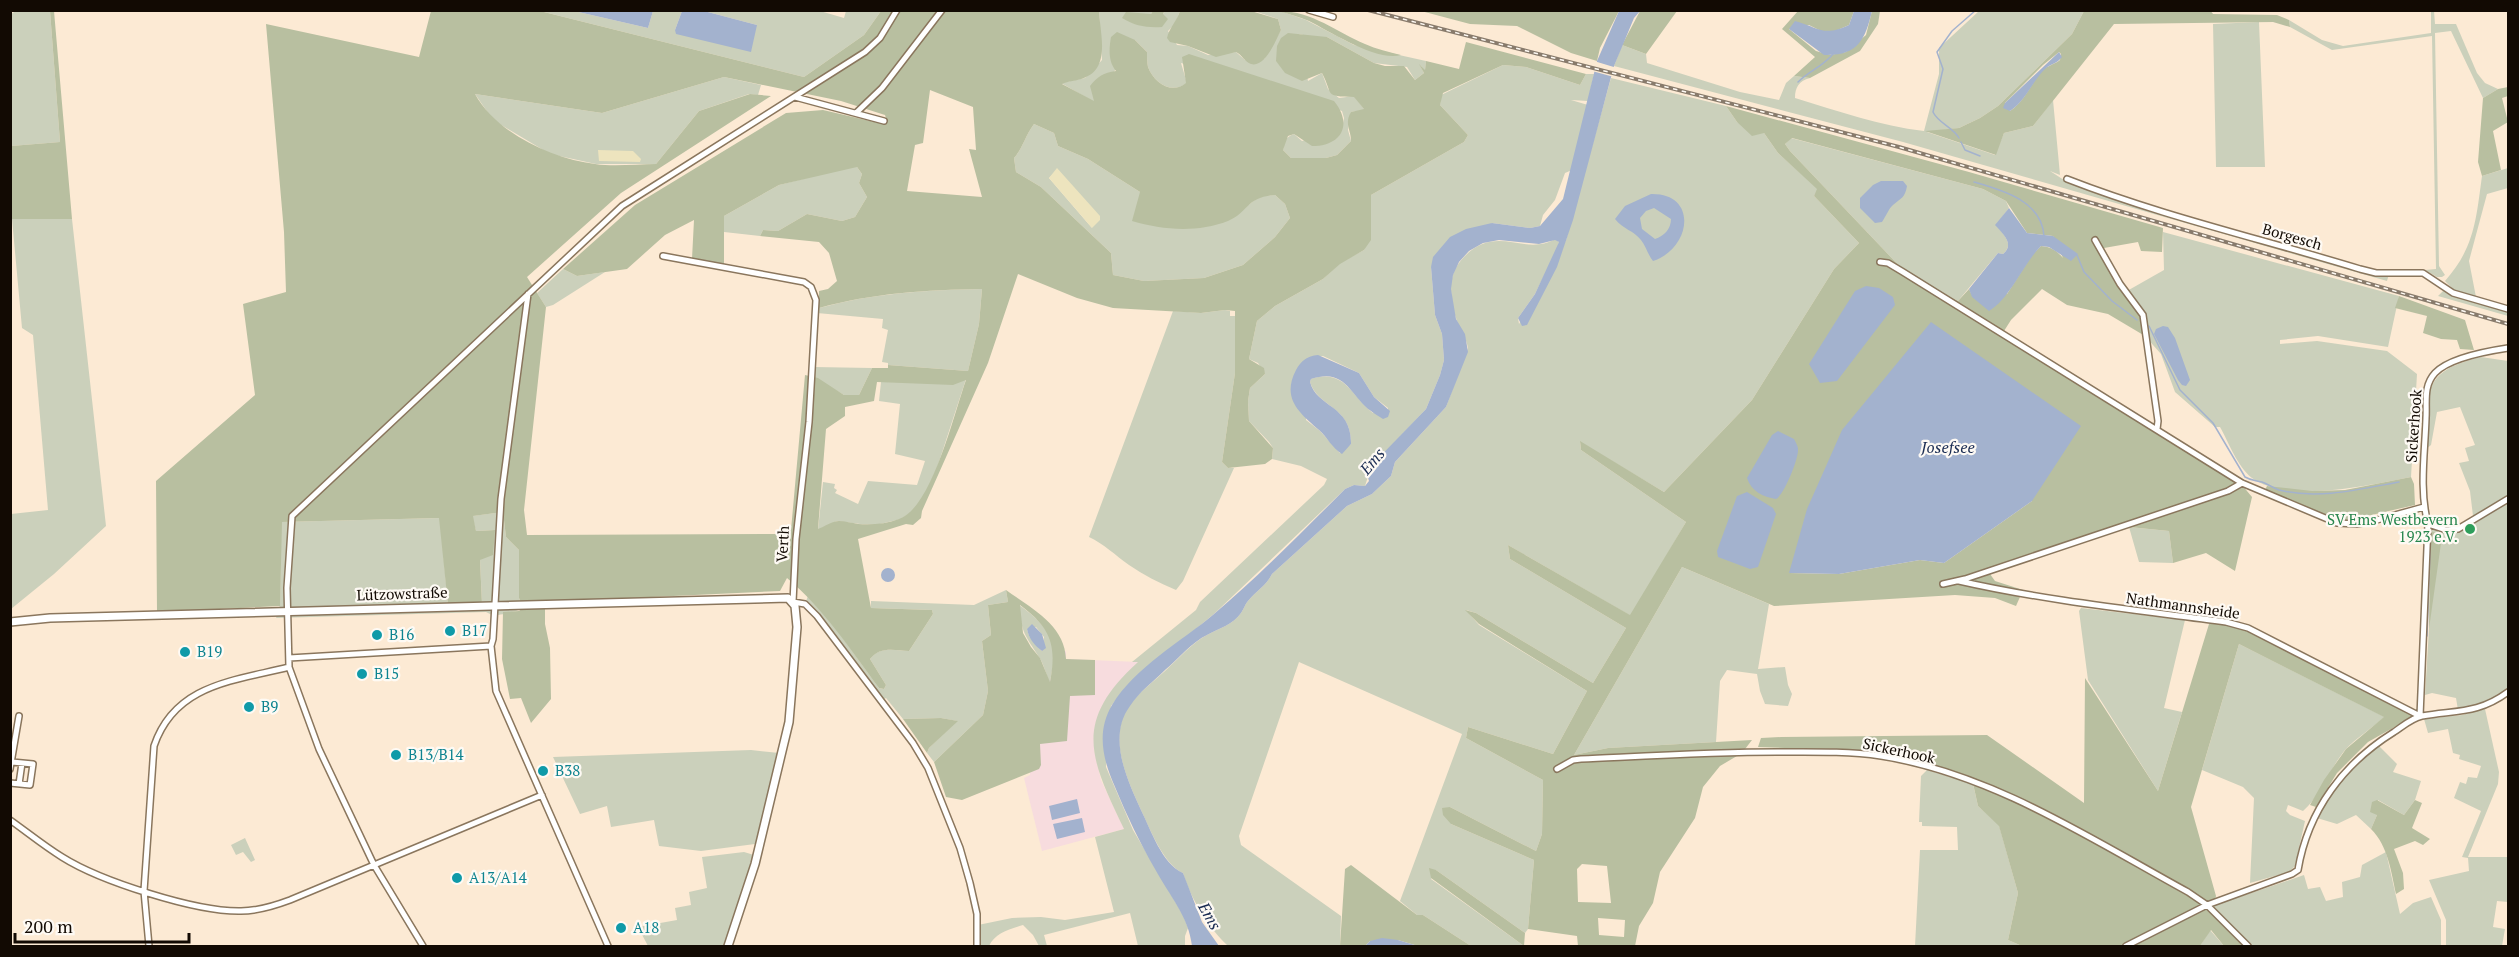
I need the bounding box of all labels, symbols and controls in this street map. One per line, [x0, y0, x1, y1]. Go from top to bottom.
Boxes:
street label: Borgesch [2260, 218, 2325, 254]
street label: Sickerhook [2400, 388, 2426, 463]
water label: Josefsee [1920, 436, 1975, 458]
water label: Ems [1354, 443, 1390, 480]
place label: SV Ems Westbevern 1923 e.V. [2327, 509, 2458, 546]
marker: SV Ems Westbevern 1923 e.V. [2463, 522, 2477, 536]
street label: Verth [771, 525, 793, 563]
street label: Lützowstraße [356, 581, 448, 605]
street label: Nathmannsheide [2125, 587, 2241, 623]
place label: B17 [462, 620, 487, 640]
place label: B16 [389, 624, 414, 644]
marker: B17 [443, 624, 457, 638]
marker: B16 [370, 628, 384, 642]
place label: B19 [197, 641, 222, 661]
marker: B19 [178, 645, 192, 659]
place label: B15 [374, 663, 399, 683]
marker: B15 [355, 667, 369, 681]
place label: B9 [261, 696, 278, 716]
marker: B9 [242, 700, 256, 714]
street label: Sickerhook [1861, 733, 1938, 768]
place label: B13/B14 [408, 744, 464, 764]
marker: B13/B14 [389, 748, 403, 762]
place label: B38 [555, 760, 580, 780]
marker: B38 [536, 764, 550, 778]
place label: A13/A14 [469, 867, 527, 887]
marker: A13/A14 [450, 871, 464, 885]
water label: Ems [1193, 897, 1227, 934]
scale bar [15, 906, 189, 944]
text: 200 m [24, 914, 73, 938]
place label: A18 [633, 917, 659, 937]
marker: A18 [614, 921, 628, 935]

